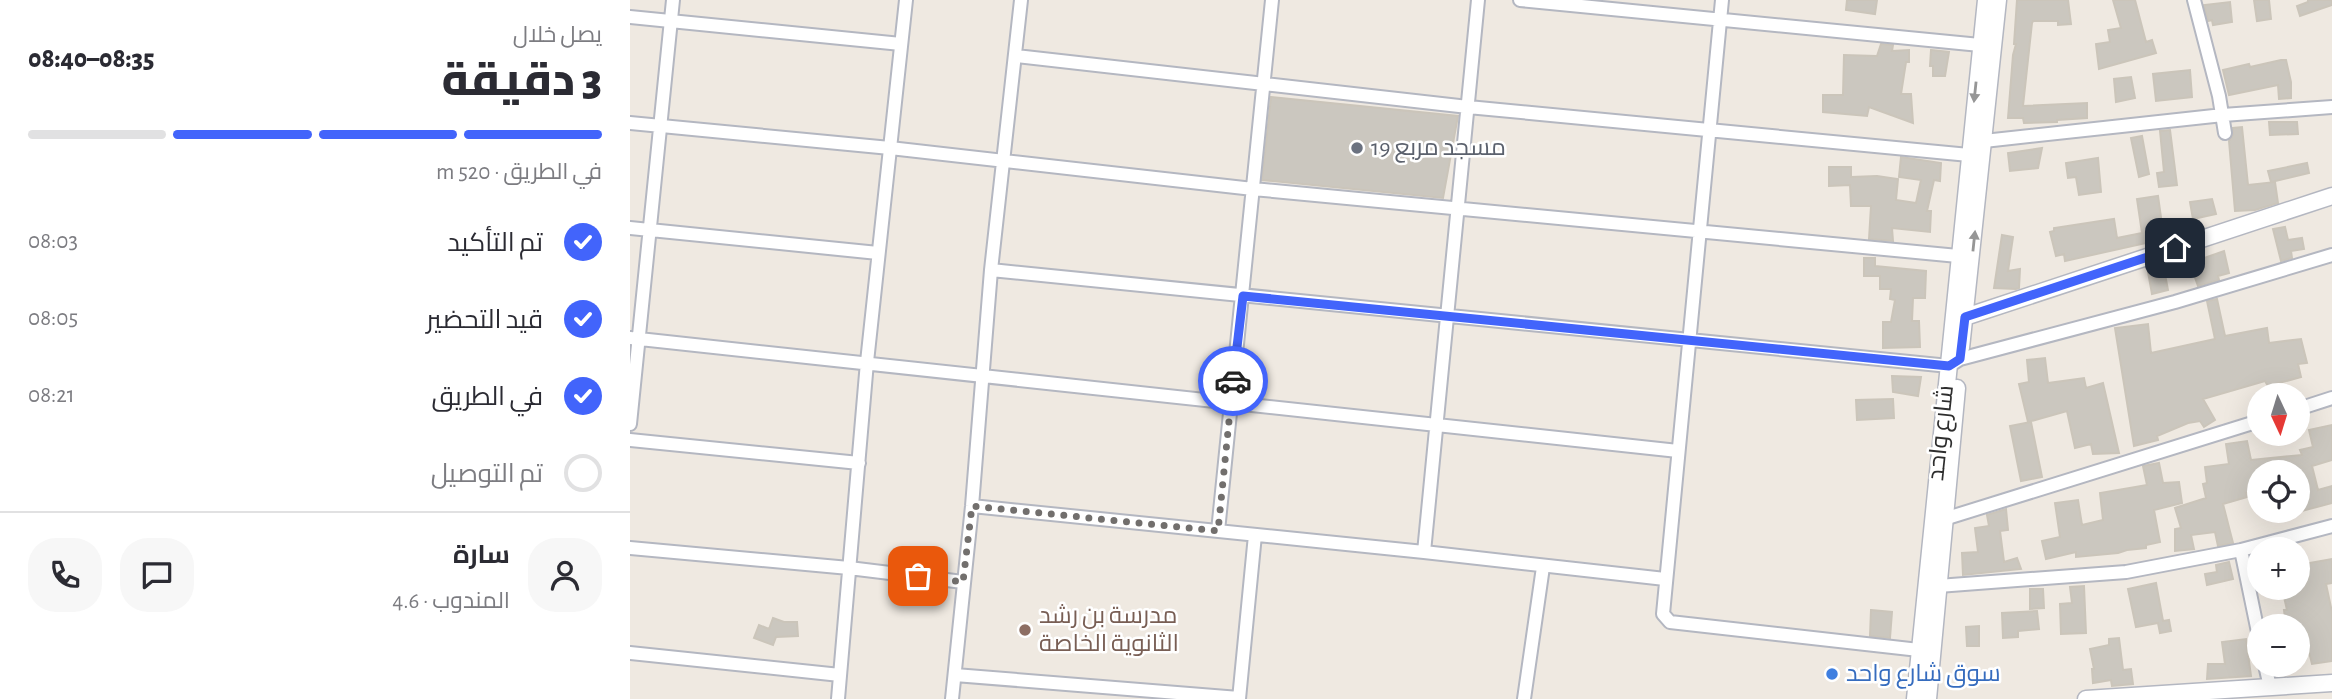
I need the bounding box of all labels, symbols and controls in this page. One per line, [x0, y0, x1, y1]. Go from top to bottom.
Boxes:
text: يصل خلال [513, 24, 602, 47]
text: 08:35–08:40 [28, 46, 154, 72]
text: 3 دقيقة [441, 58, 602, 104]
one-way arrow [1970, 81, 1981, 103]
place label: مسجد مربع 19 [1371, 136, 1506, 163]
marker: مسجد مربع 19 [1349, 140, 1365, 156]
text: في الطريق · 520 m [436, 161, 602, 184]
pin [2145, 218, 2205, 278]
icon: check [564, 223, 602, 261]
icon: home [2156, 229, 2194, 267]
text: 08:03 [28, 230, 78, 253]
text: تم التأكيد [447, 230, 543, 256]
one-way arrow [1968, 230, 1979, 252]
icon: check [564, 300, 602, 338]
text: 08:05 [28, 307, 78, 330]
text: قيد التحضير [426, 307, 543, 333]
courier [1198, 346, 1268, 416]
icon: car [1214, 362, 1252, 400]
icon: check [564, 377, 602, 415]
north arrow [2247, 383, 2310, 446]
map controls [2247, 383, 2310, 677]
text: 08:21 [28, 384, 75, 407]
text: في الطريق [431, 384, 543, 410]
street label: شارع واحد [1923, 384, 1961, 482]
button: locate [2247, 460, 2310, 523]
text: تم التوصيل [431, 461, 543, 487]
button: + [2247, 537, 2310, 600]
button: phone [28, 538, 102, 612]
button: chat [120, 538, 194, 612]
button: person [528, 538, 602, 612]
text: سارة [453, 542, 510, 568]
pin [888, 546, 948, 606]
icon: bag [899, 557, 937, 595]
text: المندوب · 4.6 [392, 590, 510, 613]
place label: مدرسة بن رشد الثانوية الخاصة [1039, 603, 1179, 656]
button: − [2247, 614, 2310, 677]
marker: مدرسة بن رشد الثانوية الخاصة [1017, 622, 1033, 638]
place label: سوق شارع واحد [1846, 661, 2001, 689]
marker: سوق شارع واحد [1824, 666, 1840, 682]

